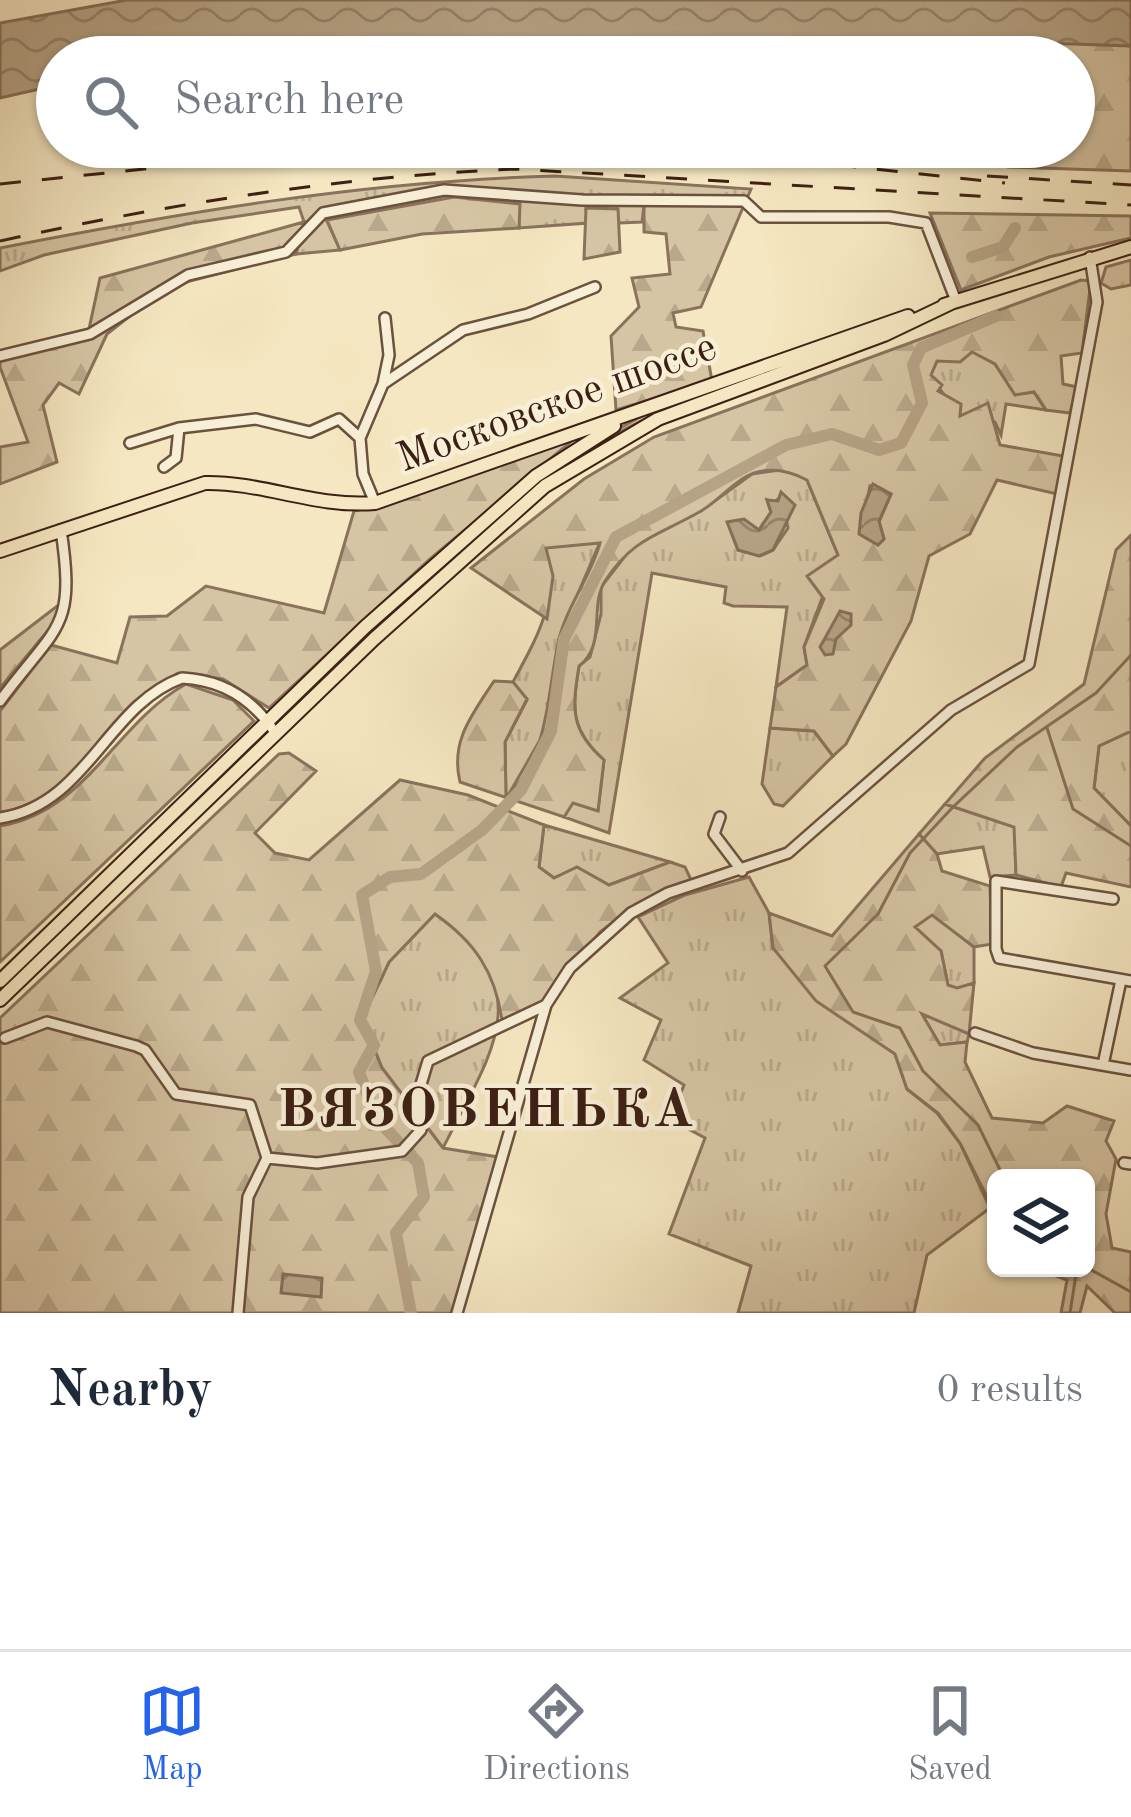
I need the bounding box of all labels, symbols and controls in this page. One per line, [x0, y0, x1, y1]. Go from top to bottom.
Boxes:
search box [36, 36, 1095, 168]
icon: search [78, 69, 144, 135]
text: Search here [174, 79, 404, 124]
street label: Московское шоссе [392, 327, 722, 481]
district label: ВЯЗОВЕНЬКА [277, 1085, 697, 1139]
map controls [987, 1169, 1095, 1277]
button: layers [987, 1169, 1095, 1277]
text: Nearby [48, 1366, 213, 1417]
text: 0 results [937, 1371, 1083, 1410]
tab: Map [139, 1678, 205, 1791]
tab: Directions [483, 1678, 630, 1791]
tab: Saved [908, 1678, 992, 1791]

